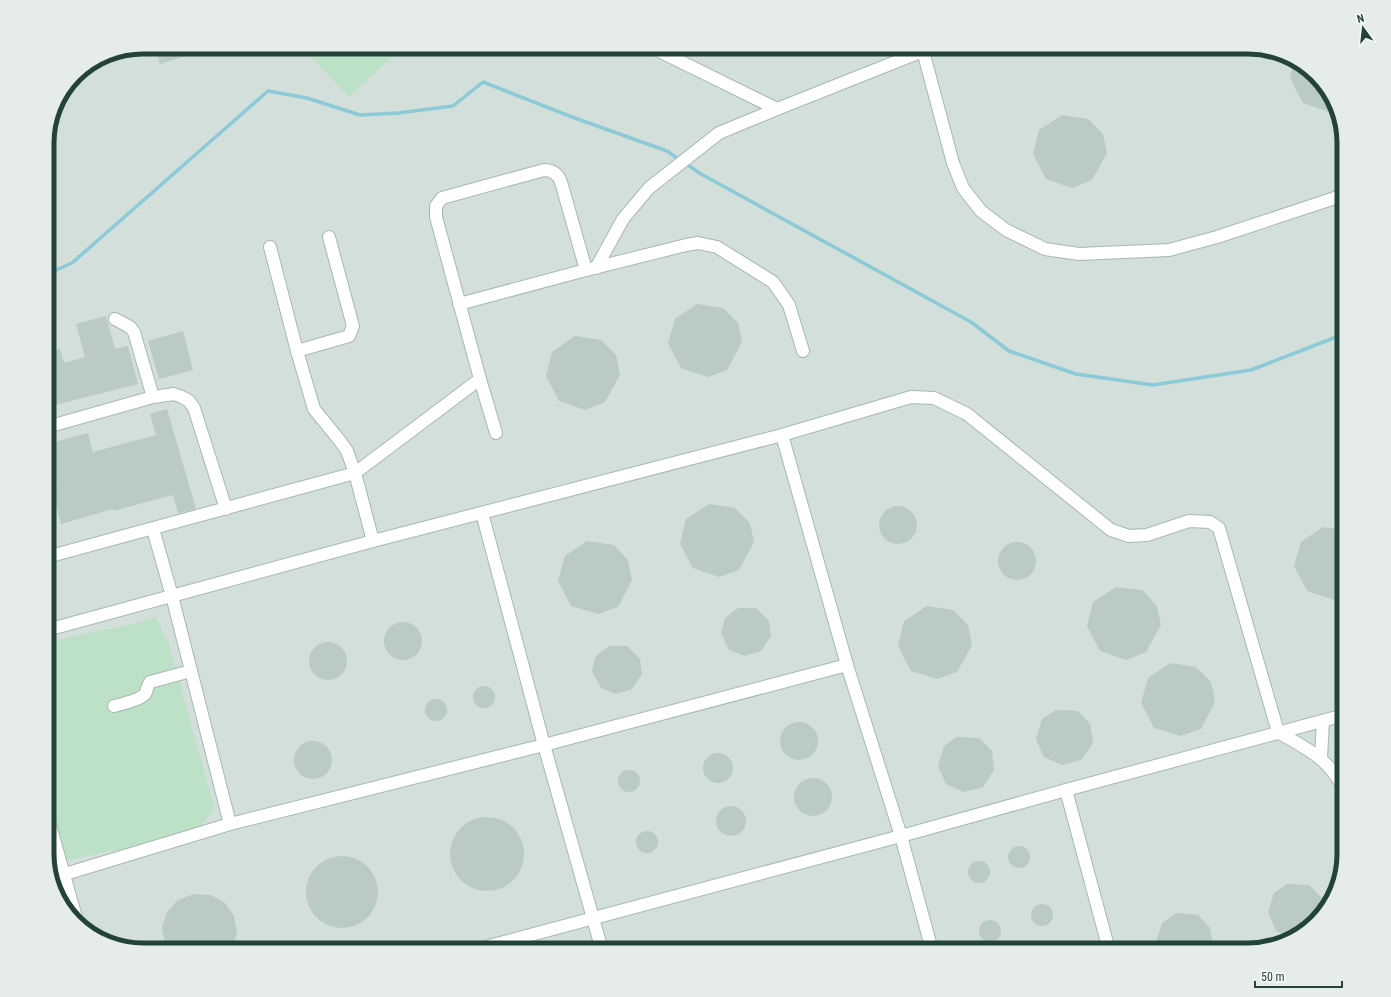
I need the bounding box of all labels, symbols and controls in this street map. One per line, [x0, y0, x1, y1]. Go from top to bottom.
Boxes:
north arrow [1343, 8, 1383, 48]
text: N [1356, 12, 1366, 26]
scale bar [1255, 963, 1342, 989]
text: 50 m [1261, 970, 1285, 984]

